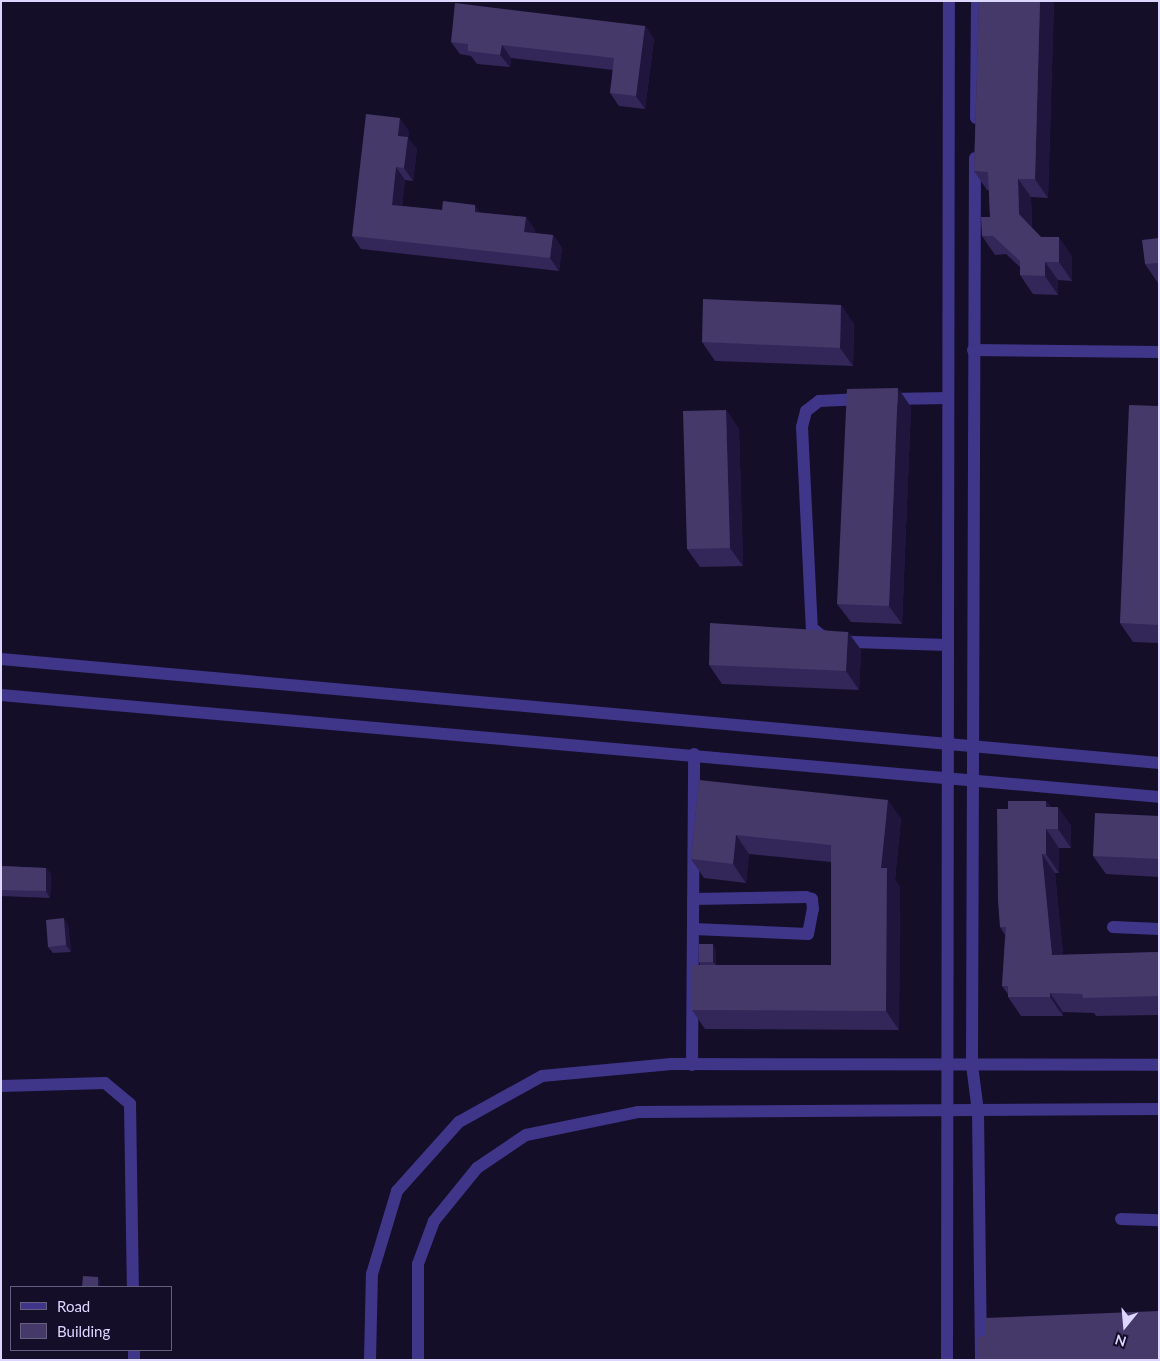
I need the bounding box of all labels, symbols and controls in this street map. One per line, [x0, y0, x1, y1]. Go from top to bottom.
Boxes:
legend [10, 1286, 172, 1351]
text: Road [57, 1297, 90, 1315]
north arrow [1100, 1301, 1150, 1351]
text: Building [57, 1322, 110, 1340]
text: N [1113, 1331, 1128, 1351]

